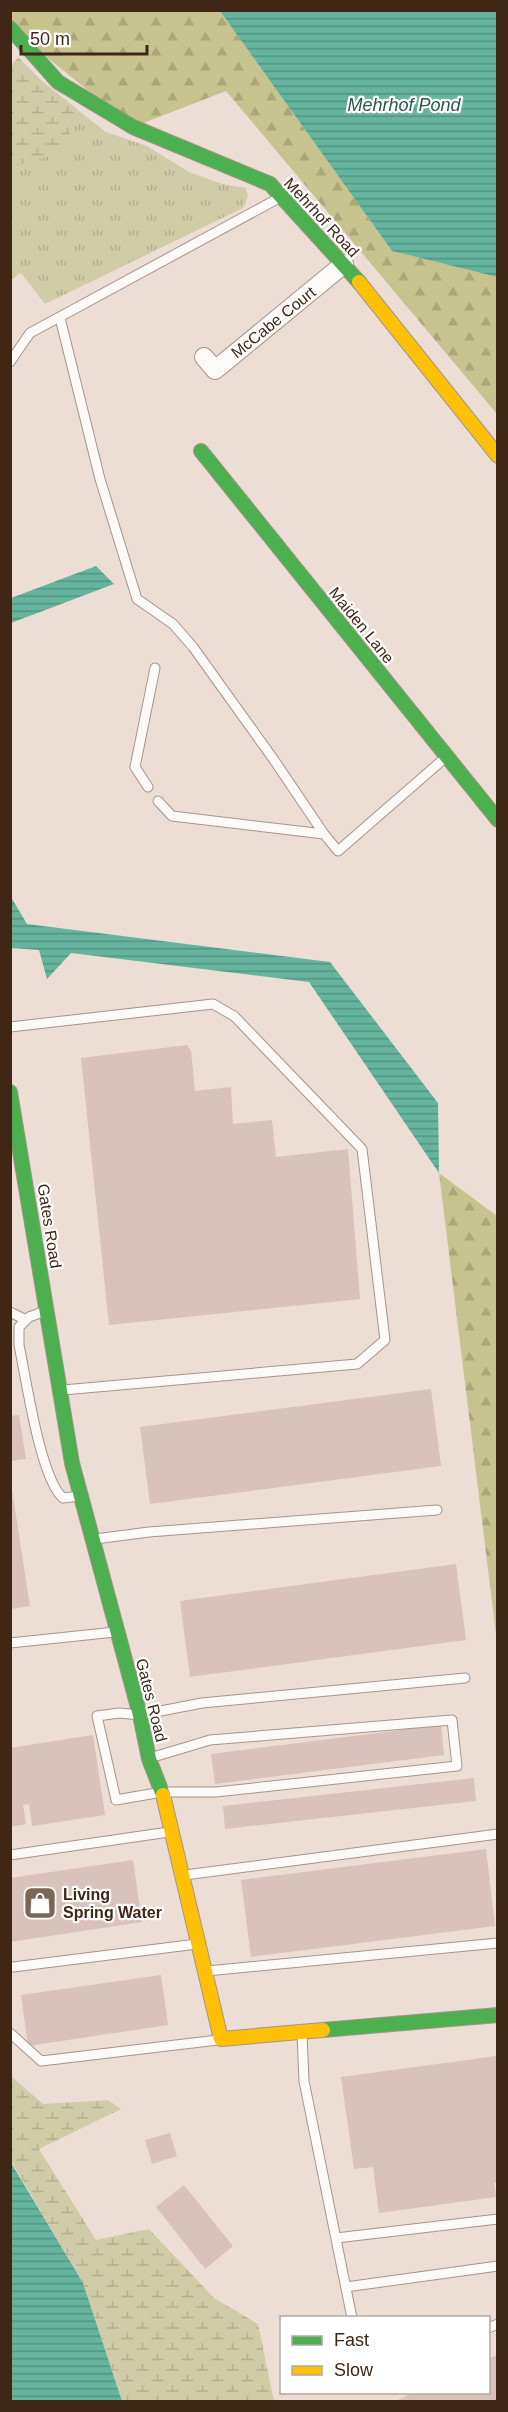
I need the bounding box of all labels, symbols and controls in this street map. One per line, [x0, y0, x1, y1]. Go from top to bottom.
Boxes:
scale bar [21, 18, 147, 56]
text: 50 m [30, 29, 70, 49]
water label: Mehrhof Pond [347, 95, 462, 115]
street label: Mehrhof Road [281, 174, 362, 260]
street label: McCabe Court [228, 283, 319, 361]
street label: Maiden Lane [326, 584, 397, 667]
street label: Gates Road [34, 1183, 65, 1270]
street label: Gates Road [133, 1657, 170, 1744]
shop icon: Living Spring Water [22, 1885, 58, 1921]
place label: Living Spring Water [63, 1886, 162, 1921]
legend [280, 2316, 490, 2394]
text: Fast [334, 2330, 369, 2350]
text: Slow [334, 2360, 374, 2380]

